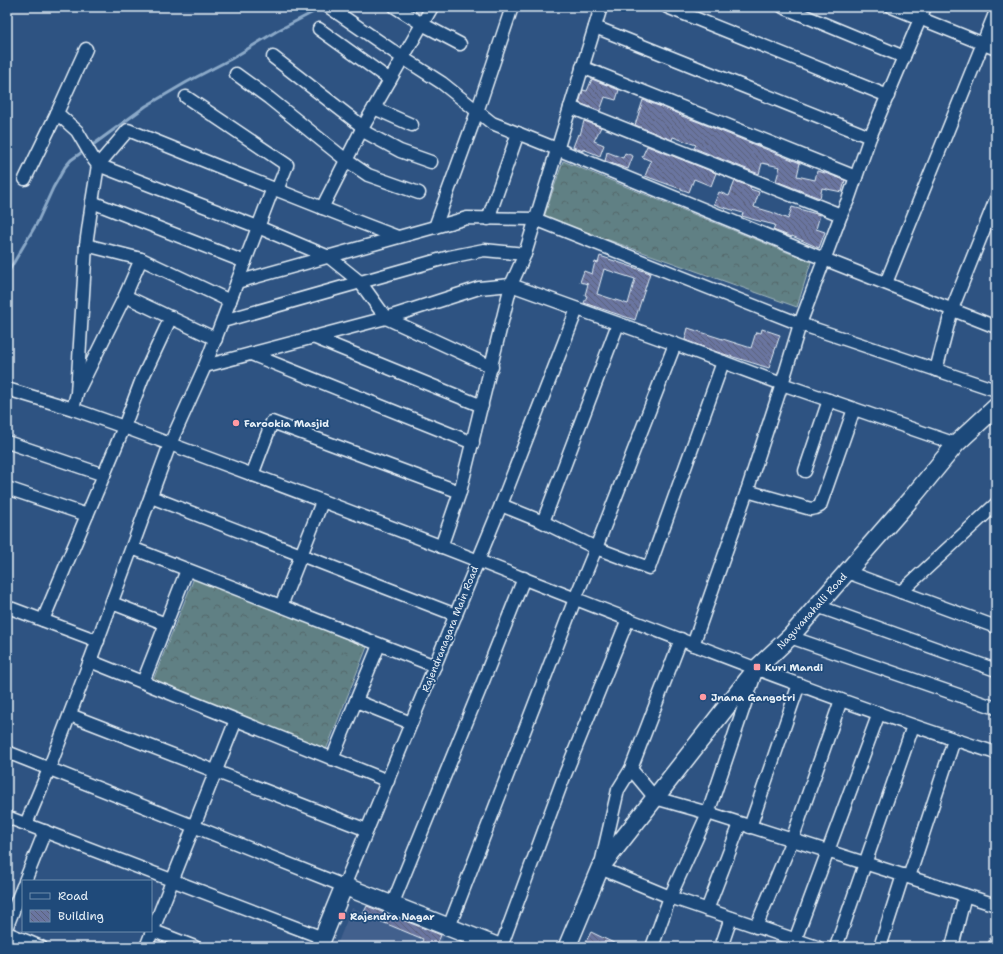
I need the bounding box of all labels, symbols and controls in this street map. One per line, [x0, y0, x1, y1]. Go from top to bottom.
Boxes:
place label: Farookia Masjid [244, 417, 329, 430]
marker: Farookia Masjid [231, 418, 241, 428]
street label: Rajendranagara Main Road [419, 563, 482, 694]
street label: Naguvanahalli Road [774, 570, 850, 652]
place label: Kuri Mandi [765, 661, 823, 674]
marker: Kuri Mandi [752, 662, 762, 672]
place label: Jnana Gangotri [711, 691, 795, 704]
marker: Jnana Gangotri [698, 692, 708, 702]
legend [22, 880, 152, 932]
text: Road [58, 888, 89, 904]
text: Building [58, 908, 104, 924]
place label: Rajendra Nagar [350, 910, 435, 923]
marker: Rajendra Nagar [337, 911, 347, 921]

